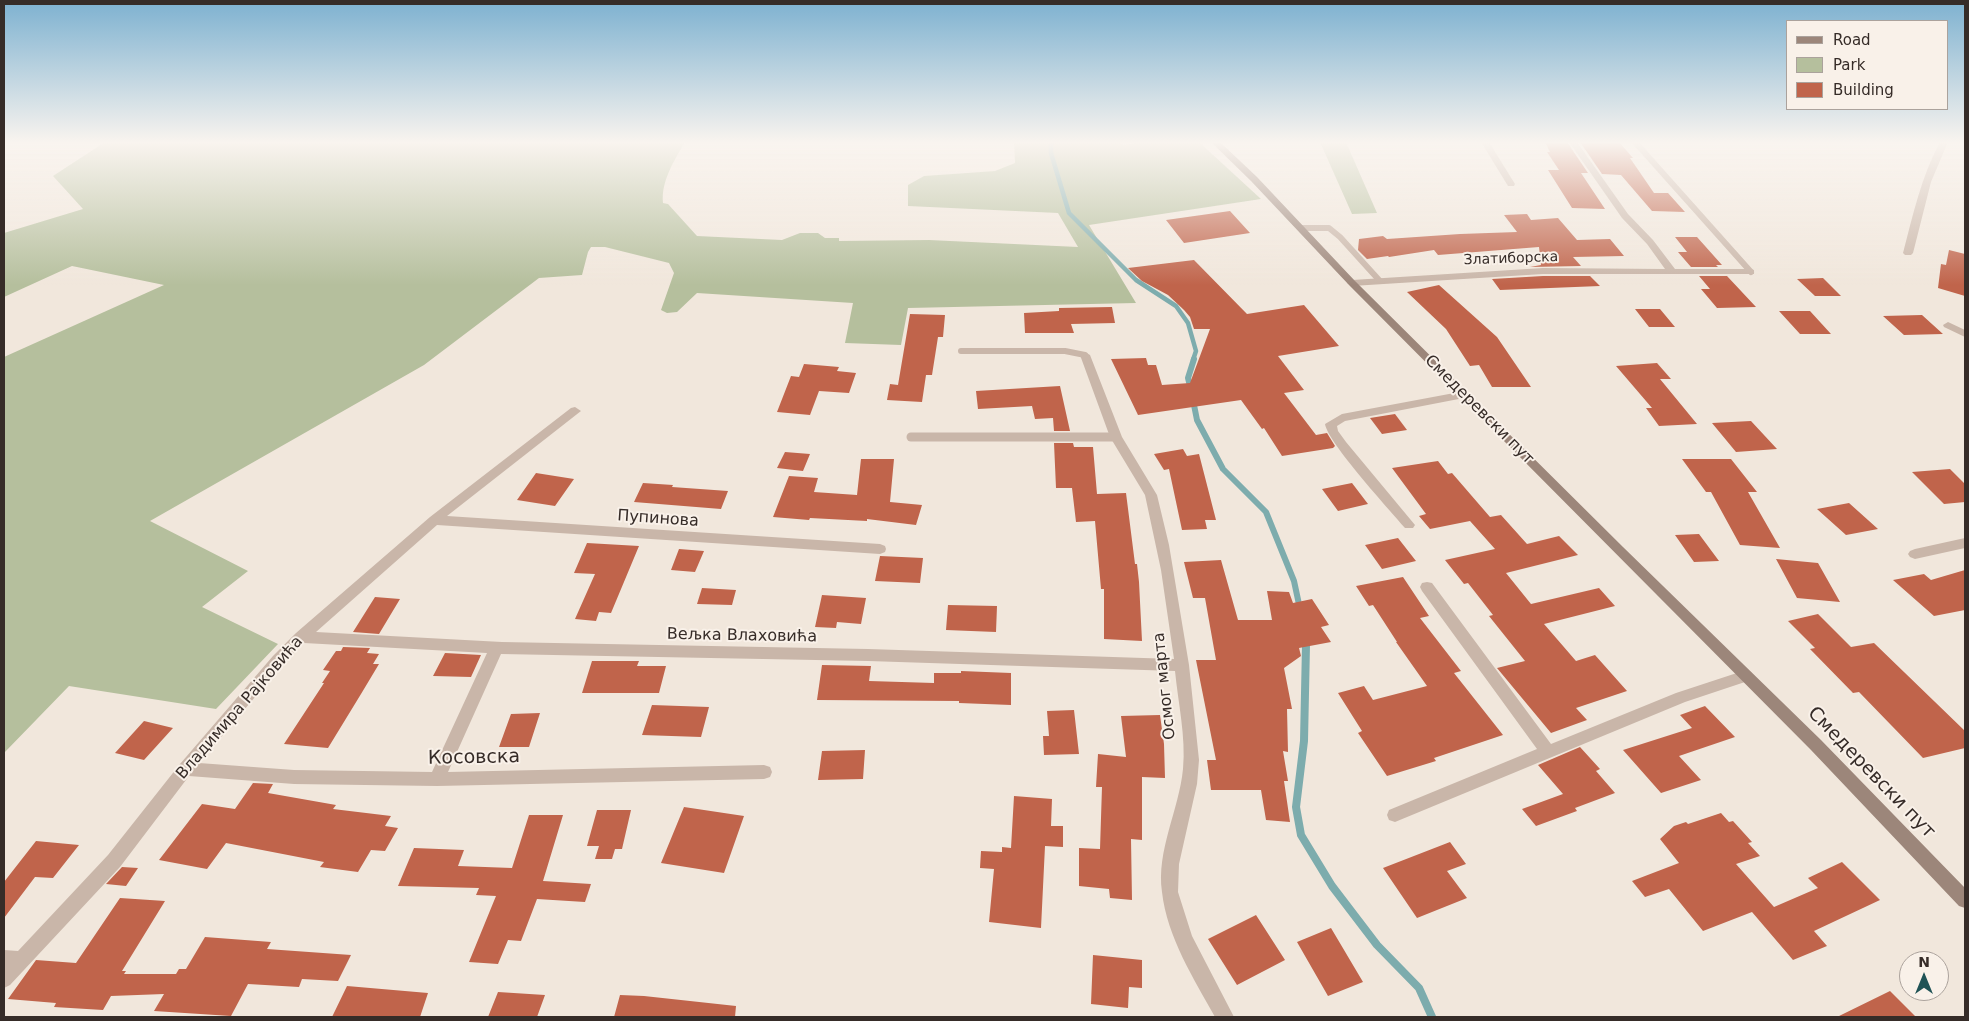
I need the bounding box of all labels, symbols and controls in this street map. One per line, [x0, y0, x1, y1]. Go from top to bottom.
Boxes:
legend [1786, 20, 1949, 110]
text: Road [1833, 31, 1871, 49]
text: Park [1833, 56, 1865, 74]
text: Building [1833, 81, 1894, 99]
street label: Златиборска [1463, 249, 1559, 269]
street label: Смедеревски пут [1420, 351, 1538, 469]
street label: Пупинова [617, 507, 699, 531]
street label: Вељка Влаховића [667, 625, 817, 647]
street label: Осмог марта [1150, 631, 1180, 741]
street label: Владимира Рајковића [173, 632, 307, 784]
street label: Смедеревски пут [1802, 702, 1940, 844]
street label: Косовска [428, 746, 520, 770]
north arrow [1899, 951, 1949, 1001]
text: N [1918, 954, 1930, 970]

